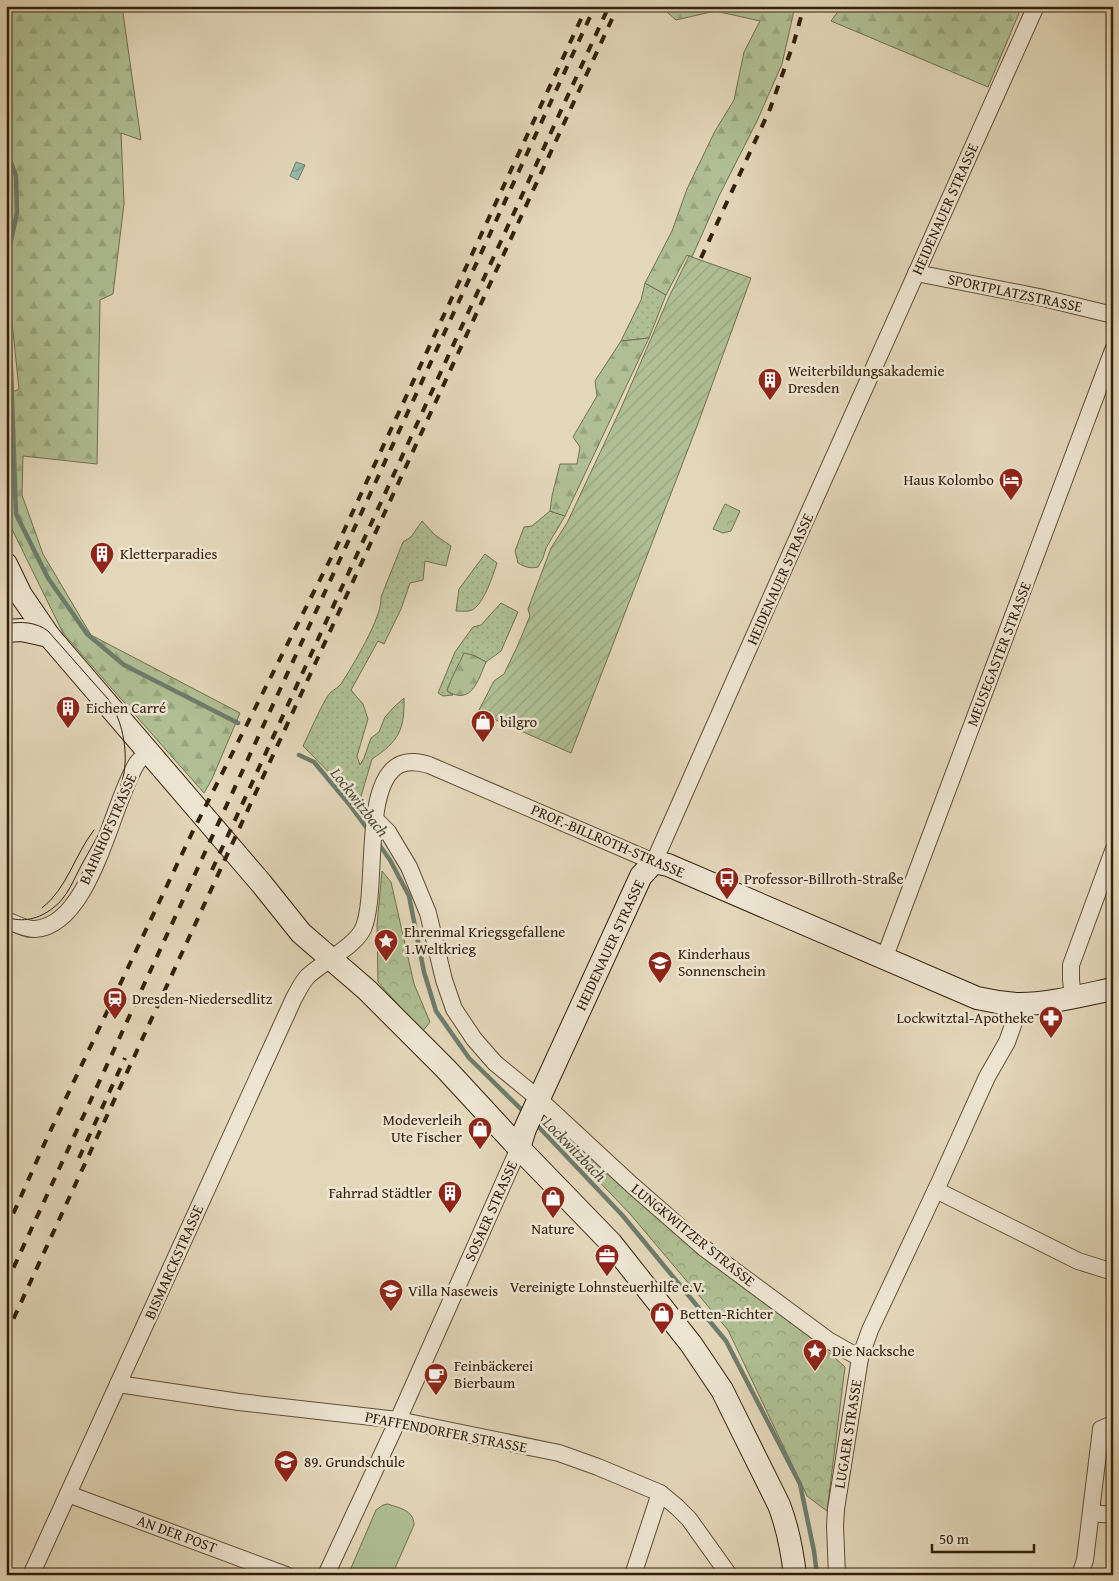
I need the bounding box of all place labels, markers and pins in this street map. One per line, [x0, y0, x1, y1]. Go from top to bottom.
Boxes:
place label: Weiterbildungsakademie Dresden [788, 360, 944, 398]
building icon: Weiterbildungsakademie Dresden [757, 367, 783, 401]
hotel icon: Haus Kolombo [998, 467, 1024, 501]
place label: Haus Kolombo [904, 469, 994, 490]
building icon: Kletterparadies [89, 541, 115, 575]
place label: Kletterparadies [120, 543, 218, 564]
building icon: Eichen Carré [55, 695, 81, 729]
place label: Eichen Carré [86, 697, 166, 718]
shop icon: bilgro [470, 709, 496, 743]
place label: bilgro [500, 711, 538, 732]
bus stop icon: Professor-Billroth-Straße [714, 866, 740, 900]
place label: Professor-Billroth-Straße [744, 868, 904, 889]
place label: Ehrenmal Kriegsgefallene 1.Weltkrieg [404, 921, 565, 959]
place icon: Ehrenmal Kriegsgefallene 1.Weltkrieg [373, 928, 399, 962]
place label: Kinderhaus Sonnenschein [678, 943, 766, 981]
school or university icon: Kinderhaus Sonnenschein [647, 950, 673, 984]
station icon: Dresden-Niedersedlitz [102, 986, 128, 1020]
place label: Dresden-Niedersedlitz [132, 988, 273, 1009]
pharmacy icon: Lockwitztal-Apotheke [1038, 1005, 1064, 1039]
place label: Lockwitztal-Apotheke [897, 1007, 1034, 1028]
place label: Modeverleih Ute Fischer [383, 1109, 463, 1147]
shop icon: Modeverleih Ute Fischer [467, 1116, 493, 1150]
building icon: Fahrrad Städtler [437, 1180, 463, 1214]
place label: Fahrrad Städtler [329, 1182, 432, 1203]
shop icon: Nature [540, 1185, 566, 1219]
place label: Nature [531, 1218, 575, 1239]
office icon: Vereinigte Lohnsteuerhilfe e.V. [594, 1243, 620, 1277]
place label: Vereinigte Lohnsteuerhilfe e.V. [510, 1276, 704, 1297]
school or university icon: Villa Naseweis [378, 1278, 404, 1312]
place label: Villa Naseweis [408, 1280, 498, 1301]
shop icon: Betten-Richter [649, 1301, 675, 1335]
place label: Betten-Richter [680, 1303, 773, 1324]
place icon: Die Nacksche [802, 1338, 828, 1372]
place label: Die Nacksche [832, 1340, 914, 1361]
place label: Feinbäckerei Bierbaum [454, 1355, 533, 1393]
cafe icon: Feinbäckerei Bierbaum [423, 1362, 449, 1396]
school or university icon: 89. Grundschule [273, 1449, 299, 1483]
place label: 89. Grundschule [304, 1451, 405, 1472]

